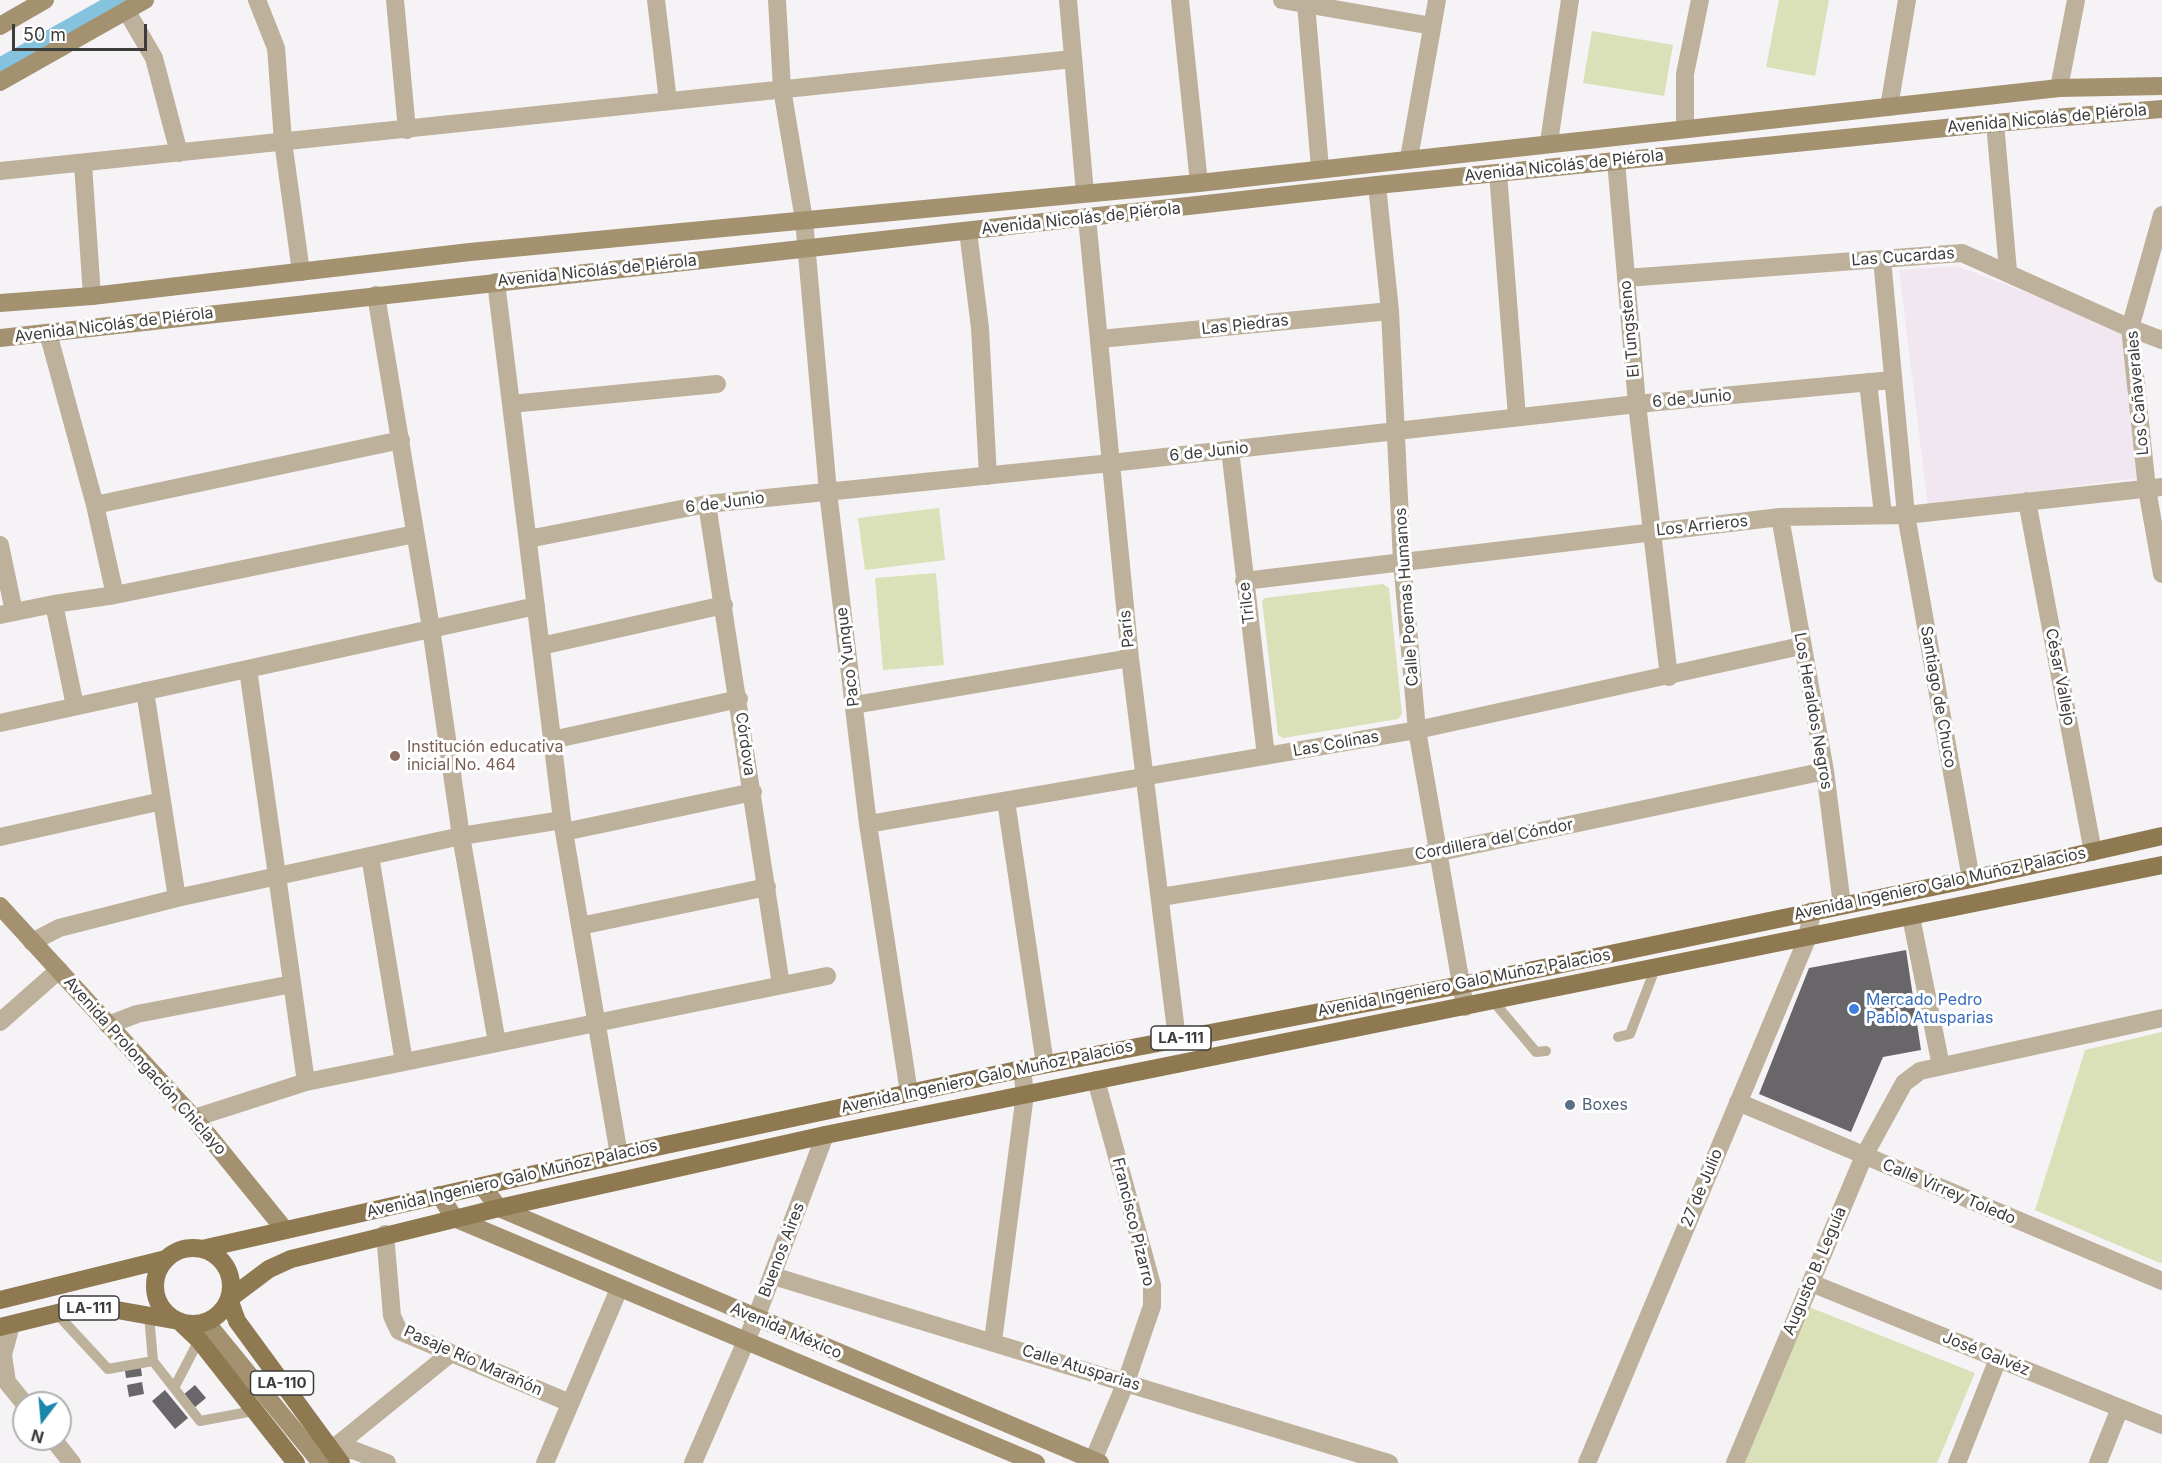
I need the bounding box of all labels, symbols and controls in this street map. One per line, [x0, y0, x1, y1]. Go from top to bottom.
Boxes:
scale bar [15, 12, 150, 50]
text: 50 m [23, 24, 66, 45]
street label: Avenida Nicolás de Piérola [1946, 101, 2148, 137]
street label: Avenida Nicolás de Piérola [1463, 146, 1665, 186]
street label: Avenida Nicolás de Piérola [980, 199, 1182, 239]
street label: Las Cucardas [1851, 244, 1955, 270]
street label: Avenida Nicolás de Piérola [496, 251, 698, 291]
street label: El Tungsteno [1616, 279, 1644, 379]
street label: Avenida Nicolás de Piérola [13, 303, 215, 347]
street label: Las Piedras [1200, 311, 1290, 339]
street label: Los Cañaverales [2123, 330, 2153, 456]
street label: 6 de Junio [1652, 386, 1732, 412]
street label: 6 de Junio [1168, 438, 1250, 466]
street label: 6 de Junio [684, 489, 766, 517]
street label: Calle Poemas Humanos [1391, 507, 1423, 687]
street label: Los Arrieros [1655, 512, 1749, 540]
street label: Trilce [1235, 581, 1259, 625]
street label: Paco Yunque [832, 606, 864, 708]
street label: París [1115, 609, 1139, 649]
street label: Santiago de Chuco [1916, 625, 1960, 769]
street label: César Vallejo [2041, 627, 2079, 727]
street label: Los Heraldos Negros [1790, 631, 1836, 791]
street label: Córdova [731, 711, 759, 777]
street label: Las Colinas [1292, 727, 1380, 761]
place label: Institución educativa inicial No. 464 [407, 737, 563, 775]
marker: Institución educativa inicial No. 464 [388, 749, 402, 763]
street label: Cordillera del Cóndor [1413, 815, 1575, 865]
street label: Avenida Ingeniero Galo Muñoz Palacios [1792, 844, 2088, 924]
street label: Avenida Ingeniero Galo Muñoz Palacios [1316, 945, 1612, 1021]
street label: Avenida Prolongación Chiclayo [60, 973, 230, 1159]
place label: Mercado Pedro Pablo Atusparias [1866, 990, 1993, 1028]
marker: Mercado Pedro Pablo Atusparias [1847, 1002, 1861, 1016]
road number: LA-111 [1151, 1026, 1211, 1050]
street label: Avenida Ingeniero Galo Muñoz Palacios [839, 1037, 1135, 1117]
place label: Boxes [1582, 1095, 1628, 1115]
marker: Boxes [1563, 1098, 1577, 1112]
street label: Avenida Ingeniero Galo Muñoz Palacios [365, 1136, 659, 1222]
street label: 27 de Julio [1677, 1146, 1727, 1230]
street label: Calle Virrey Toledo [1879, 1155, 2019, 1229]
street label: Francisco Pizarro [1108, 1156, 1158, 1288]
street label: Buenos Aires [755, 1200, 809, 1300]
street label: Augusto B. Leguía [1779, 1204, 1851, 1338]
road number: LA-111 [59, 1296, 119, 1320]
street label: Avenida México [727, 1299, 845, 1363]
street label: Pasaje Río Marañón [401, 1322, 545, 1400]
street label: José Galvéz [1940, 1328, 2032, 1380]
street label: Calle Atusparias [1020, 1341, 1142, 1395]
road number: LA-110 [250, 1371, 314, 1395]
north arrow [12, 1391, 72, 1451]
text: N [29, 1425, 46, 1448]

